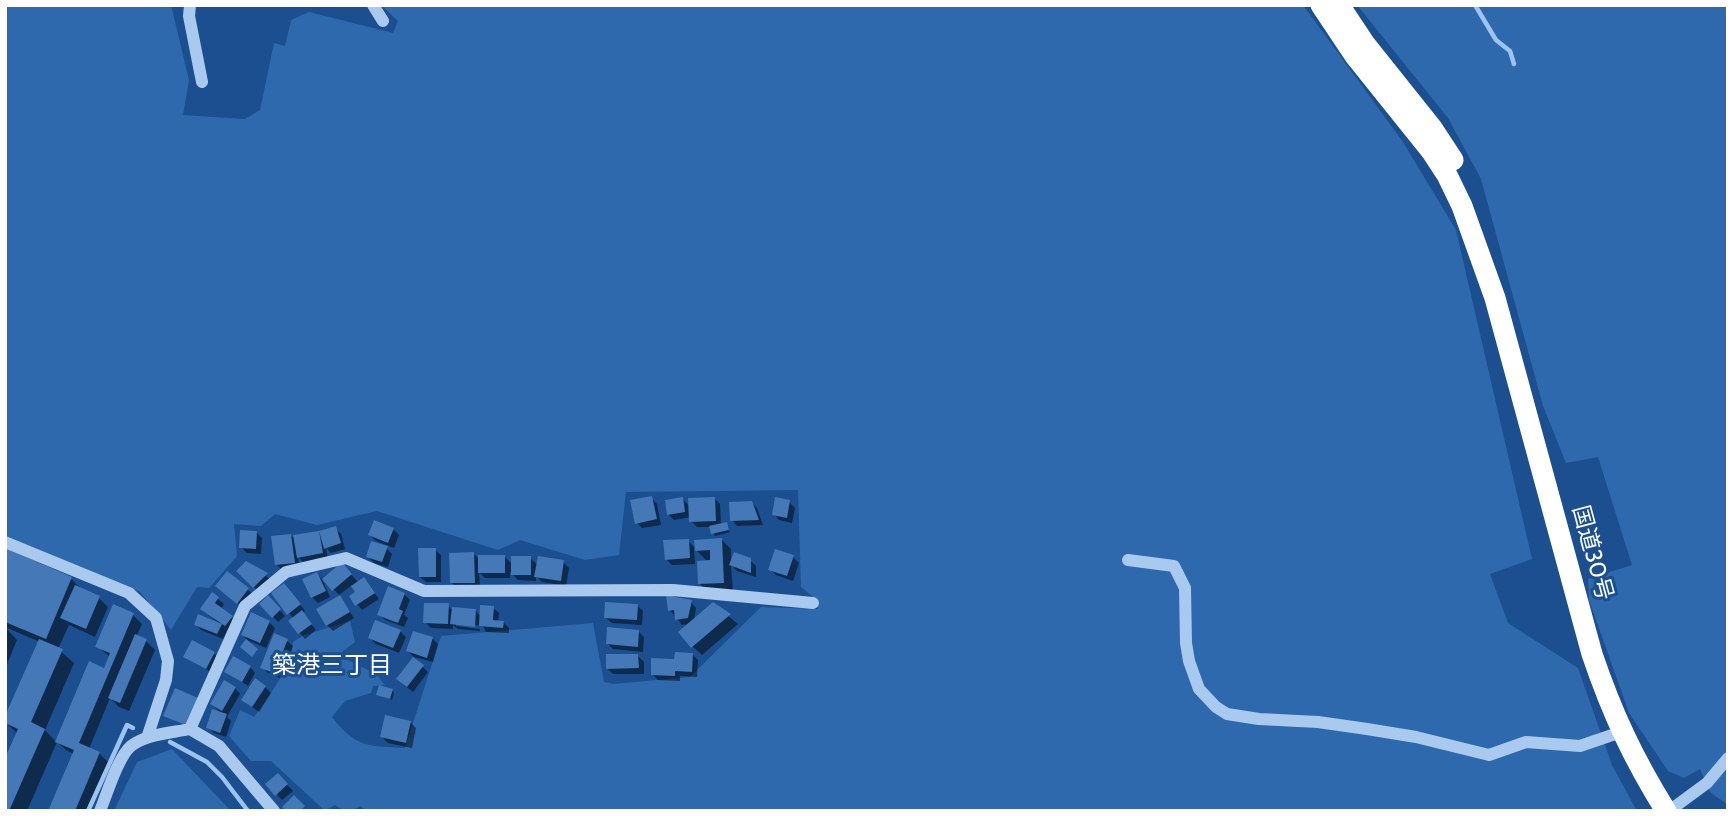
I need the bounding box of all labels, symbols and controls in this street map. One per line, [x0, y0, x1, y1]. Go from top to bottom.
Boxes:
street label: 国道30号 [1566, 502, 1618, 604]
district label: 築港三丁目 [272, 652, 392, 680]

